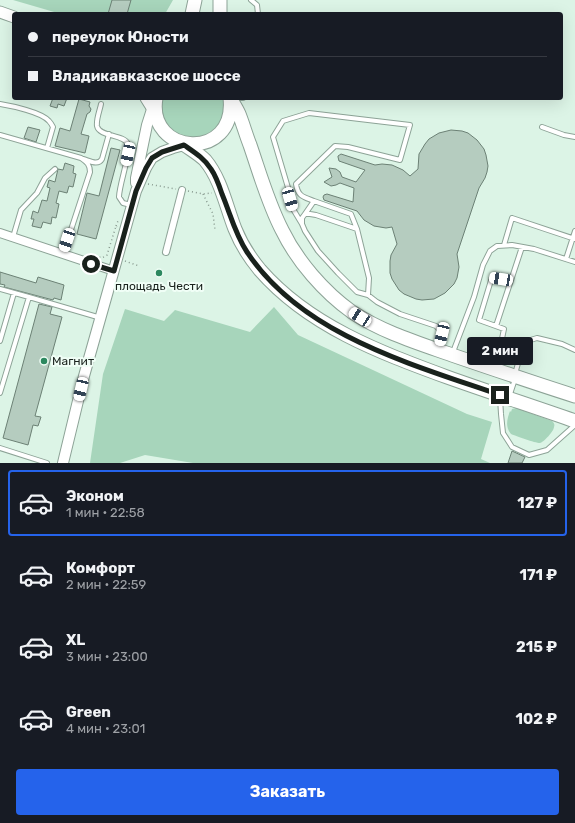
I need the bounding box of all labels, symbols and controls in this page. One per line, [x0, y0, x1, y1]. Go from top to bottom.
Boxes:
text: переулок Юности [52, 28, 189, 46]
text: Владикавказское шоссе [52, 67, 241, 85]
car [120, 141, 136, 167]
car [281, 186, 299, 212]
car [58, 227, 76, 253]
route start [82, 255, 100, 273]
marker: площадь Чести [154, 268, 164, 278]
car [488, 271, 514, 287]
place label: площадь Чести [115, 279, 203, 293]
car [347, 305, 373, 329]
car [433, 321, 451, 347]
callout: 2 мин [467, 337, 533, 365]
text: 2 мин [481, 343, 519, 358]
place label: Магнит [52, 354, 94, 368]
marker: Магнит [39, 356, 49, 366]
car [72, 376, 90, 402]
route end [491, 386, 509, 404]
icon: car [18, 485, 54, 521]
text: Эконом [66, 487, 124, 505]
text: 127 ₽ [517, 494, 557, 512]
text: 1 мин · 22:58 [66, 505, 145, 520]
icon: car [18, 557, 54, 593]
text: Комфорт [66, 559, 135, 577]
text: 171 ₽ [519, 566, 557, 584]
text: 2 мин · 22:59 [66, 577, 146, 592]
icon: car [18, 629, 54, 665]
text: XL [66, 631, 85, 649]
text: 215 ₽ [516, 638, 557, 656]
text: 3 мин · 23:00 [66, 649, 148, 664]
icon: car [18, 701, 54, 737]
text: Green [66, 703, 111, 721]
text: 102 ₽ [516, 710, 557, 728]
text: 4 мин · 23:01 [66, 721, 145, 736]
button: Заказать [16, 769, 559, 815]

